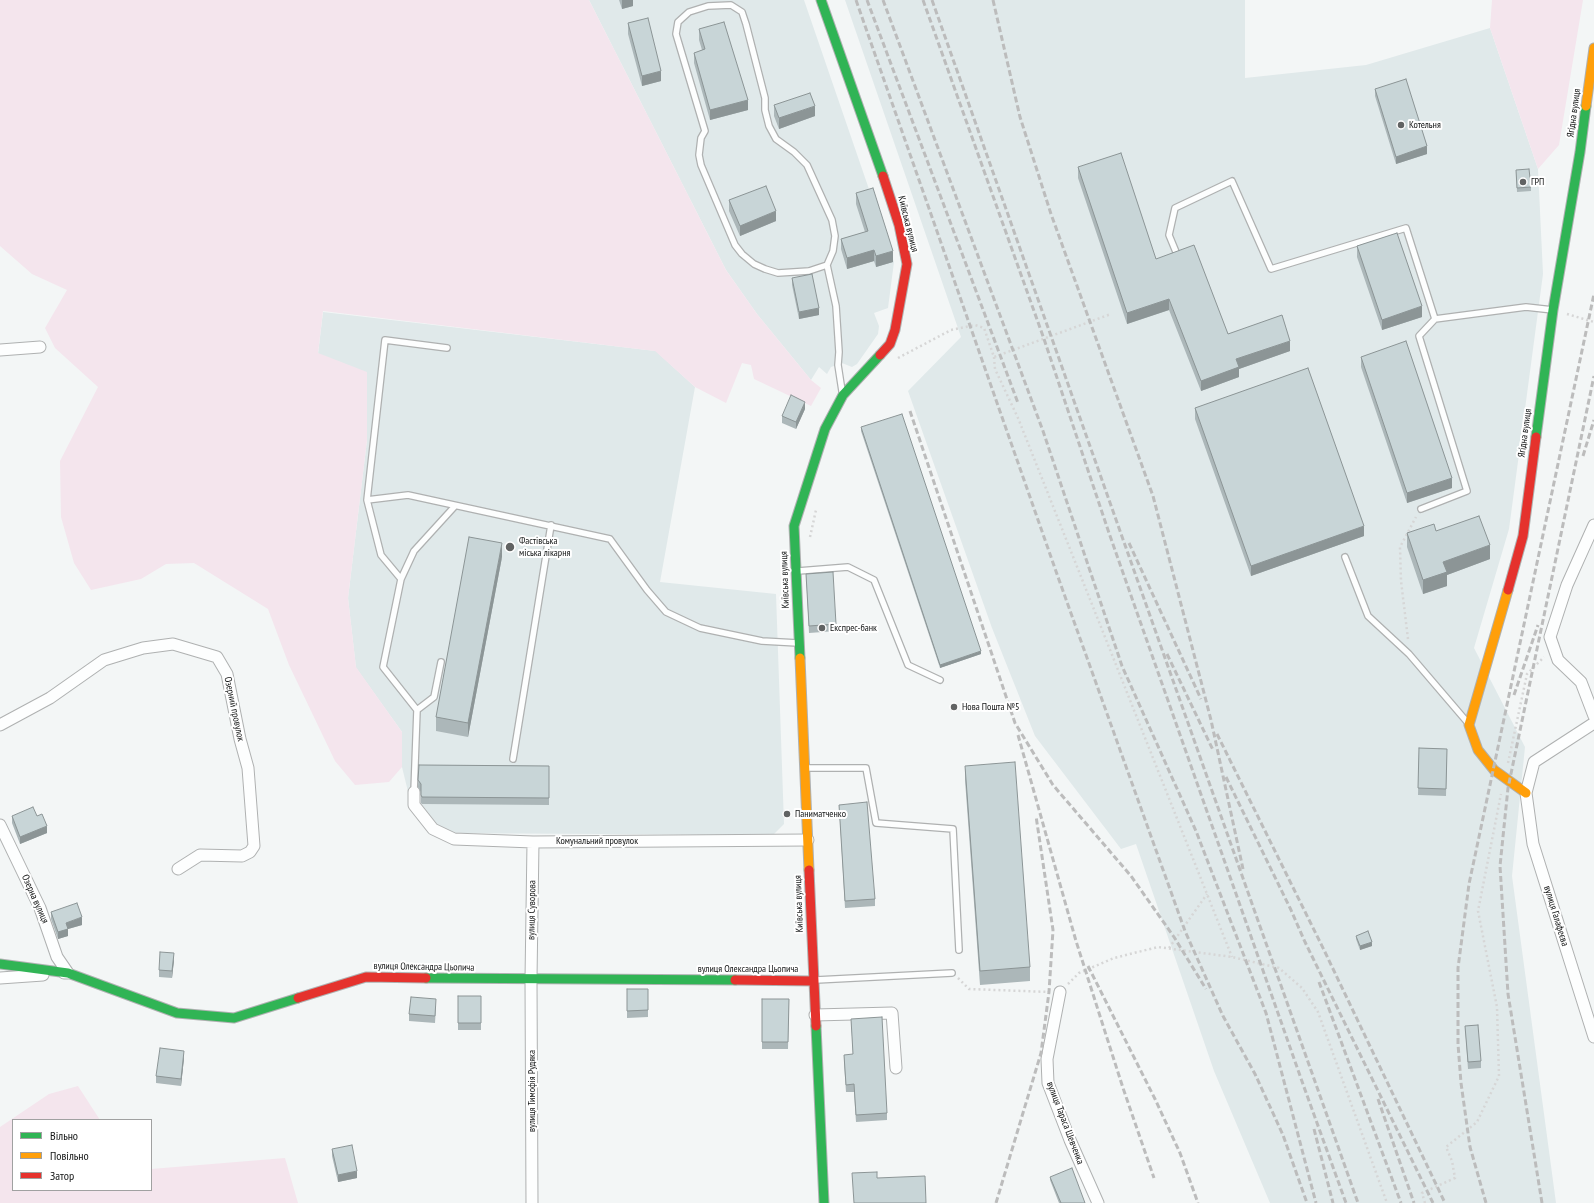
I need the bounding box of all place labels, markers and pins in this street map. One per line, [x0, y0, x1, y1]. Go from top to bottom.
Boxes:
place label: Котельня [1409, 119, 1441, 131]
marker: Котельня [1396, 120, 1406, 130]
place label: ГРП [1531, 176, 1544, 188]
marker: ГРП [1518, 177, 1528, 187]
place label: Фастівська міська лікарня [519, 535, 570, 558]
marker: Фастівська міська лікарня [504, 541, 516, 553]
place label: Експрес-банк [830, 622, 877, 634]
marker: Експрес-банк [817, 623, 827, 633]
place label: Нова Пошта №5 [962, 701, 1019, 713]
marker: Нова Пошта №5 [949, 702, 959, 712]
place label: Паниматченко [795, 808, 846, 820]
marker: Паниматченко [782, 809, 792, 819]

